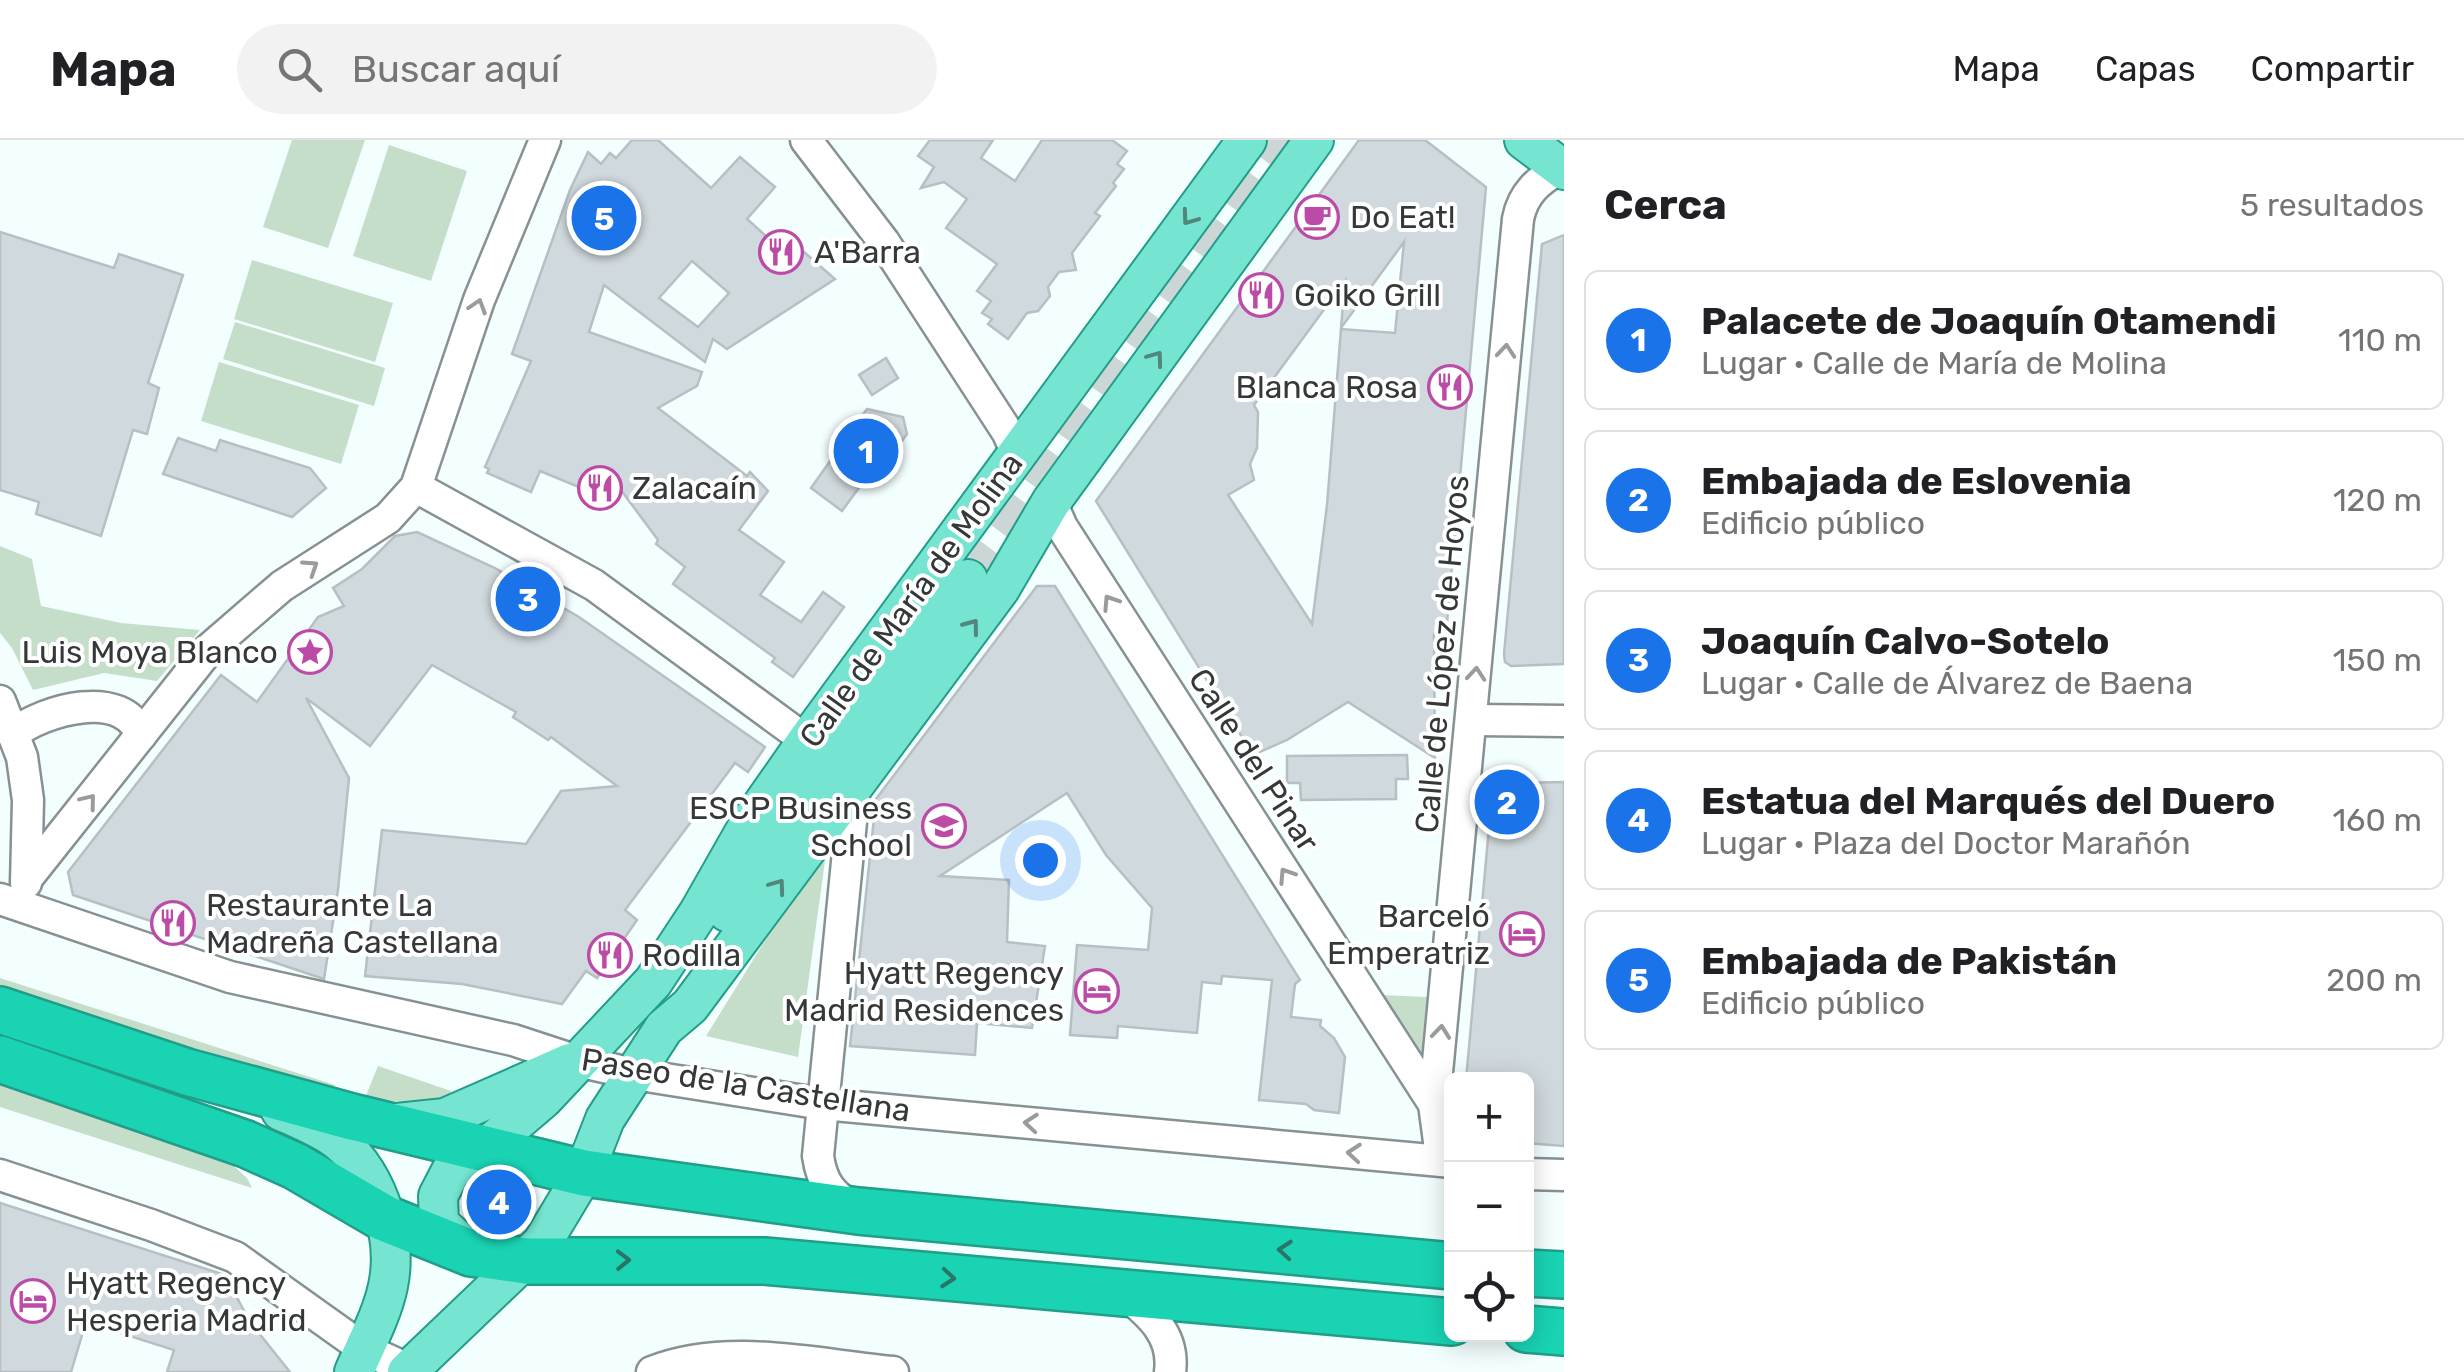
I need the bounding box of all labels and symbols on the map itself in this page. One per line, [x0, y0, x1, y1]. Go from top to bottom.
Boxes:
pin: 5 [572, 180, 636, 256]
cafe icon: Do Eat! [1294, 194, 1340, 240]
place label: Do Eat! [1350, 198, 1456, 236]
one-way arrow [1183, 207, 1201, 225]
restaurant icon: A'Barra [758, 229, 804, 275]
place label: A'Barra [814, 233, 921, 271]
restaurant icon: Goiko Grill [1238, 272, 1284, 318]
place label: Goiko Grill [1294, 276, 1441, 314]
one-way arrow [466, 298, 486, 315]
one-way arrow [1494, 342, 1516, 358]
one-way arrow [1144, 351, 1162, 369]
restaurant icon: Blanca Rosa [1427, 364, 1473, 410]
place label: Blanca Rosa [1236, 368, 1418, 406]
pin: 1 [834, 414, 898, 488]
street label: Calle de María de Molina [791, 445, 1031, 755]
restaurant icon: Zalacaín [577, 465, 623, 511]
place label: Zalacaín [632, 469, 757, 507]
street label: Calle de López de Hoyos [1407, 473, 1477, 835]
one-way arrow [301, 561, 319, 580]
pin: 3 [496, 562, 560, 636]
one-way arrow [1104, 594, 1123, 612]
one-way arrow [961, 619, 978, 637]
place icon: Luis Moya Blanco [287, 629, 333, 675]
place label: Luis Moya Blanco [21, 633, 278, 671]
street label: Calle del Pinar [1181, 661, 1327, 859]
one-way arrow [1464, 666, 1486, 682]
pin: 2 [1474, 764, 1540, 840]
place label: ESCP Business School [689, 789, 912, 864]
one-way arrow [77, 794, 95, 812]
school or university icon: ESCP Business School [921, 803, 967, 849]
your location [1015, 835, 1066, 886]
one-way arrow [1280, 867, 1299, 885]
one-way arrow [766, 879, 784, 897]
place label: Restaurante La Madreña Castellana [206, 886, 499, 961]
place label: Barceló Emperatriz [1327, 897, 1490, 972]
restaurant icon: Restaurante La Madreña Castellana [150, 900, 196, 946]
hotel icon: Barceló Emperatriz [1499, 911, 1545, 957]
restaurant icon: Rodilla [587, 932, 633, 978]
place label: Rodilla [642, 936, 741, 974]
place label: Hyatt Regency Madrid Residences [784, 954, 1064, 1029]
hotel icon: Hyatt Regency Madrid Residences [1074, 968, 1120, 1014]
one-way arrow [1429, 1024, 1451, 1040]
street label: Paseo de la Castellana [579, 1040, 913, 1130]
one-way arrow [1022, 1113, 1038, 1135]
one-way arrow [1346, 1143, 1362, 1165]
pin: 4 [466, 1164, 532, 1240]
one-way arrow [1276, 1240, 1292, 1262]
one-way arrow [616, 1249, 632, 1270]
place label: Hyatt Regency Hesperia Madrid [66, 1264, 307, 1339]
one-way arrow [940, 1266, 956, 1288]
hotel icon: Hyatt Regency Hesperia Madrid [10, 1278, 56, 1324]

